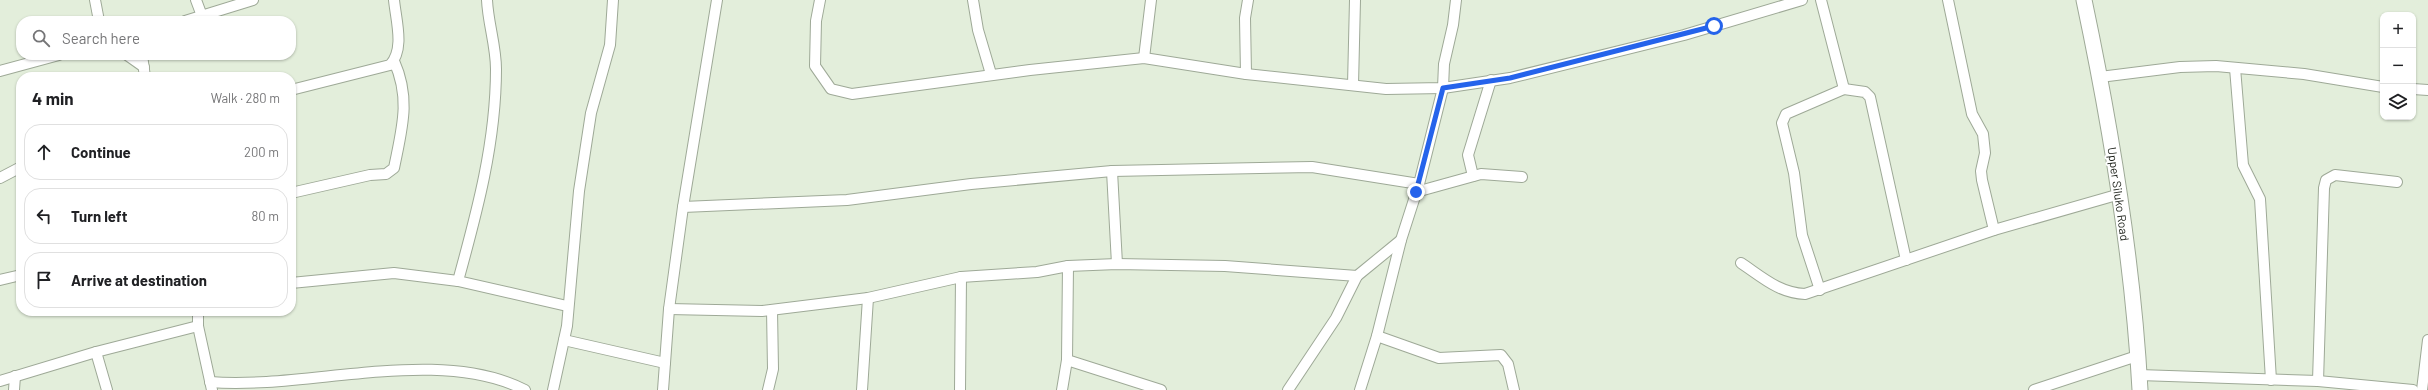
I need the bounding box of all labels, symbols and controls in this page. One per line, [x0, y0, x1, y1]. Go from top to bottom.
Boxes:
map controls [2380, 12, 2416, 120]
button: + [2380, 12, 2416, 48]
search box [16, 16, 296, 60]
route start [1705, 17, 1723, 35]
icon: search [30, 27, 52, 49]
text: Search here [62, 29, 140, 47]
button: − [2380, 48, 2416, 84]
button: layers [2380, 84, 2416, 120]
text: 4 min [32, 88, 74, 108]
text: Walk · 280 m [211, 90, 280, 106]
icon: ahead [33, 141, 55, 163]
text: Continue [71, 143, 131, 161]
text: 200 m [244, 144, 279, 160]
street label: Upper Siluko Road [2105, 146, 2133, 242]
route end [1407, 183, 1425, 201]
icon: left [33, 205, 55, 227]
text: Turn left [71, 207, 127, 225]
text: 80 m [252, 208, 279, 224]
icon: arrive [33, 269, 55, 291]
text: Arrive at destination [71, 271, 207, 289]

